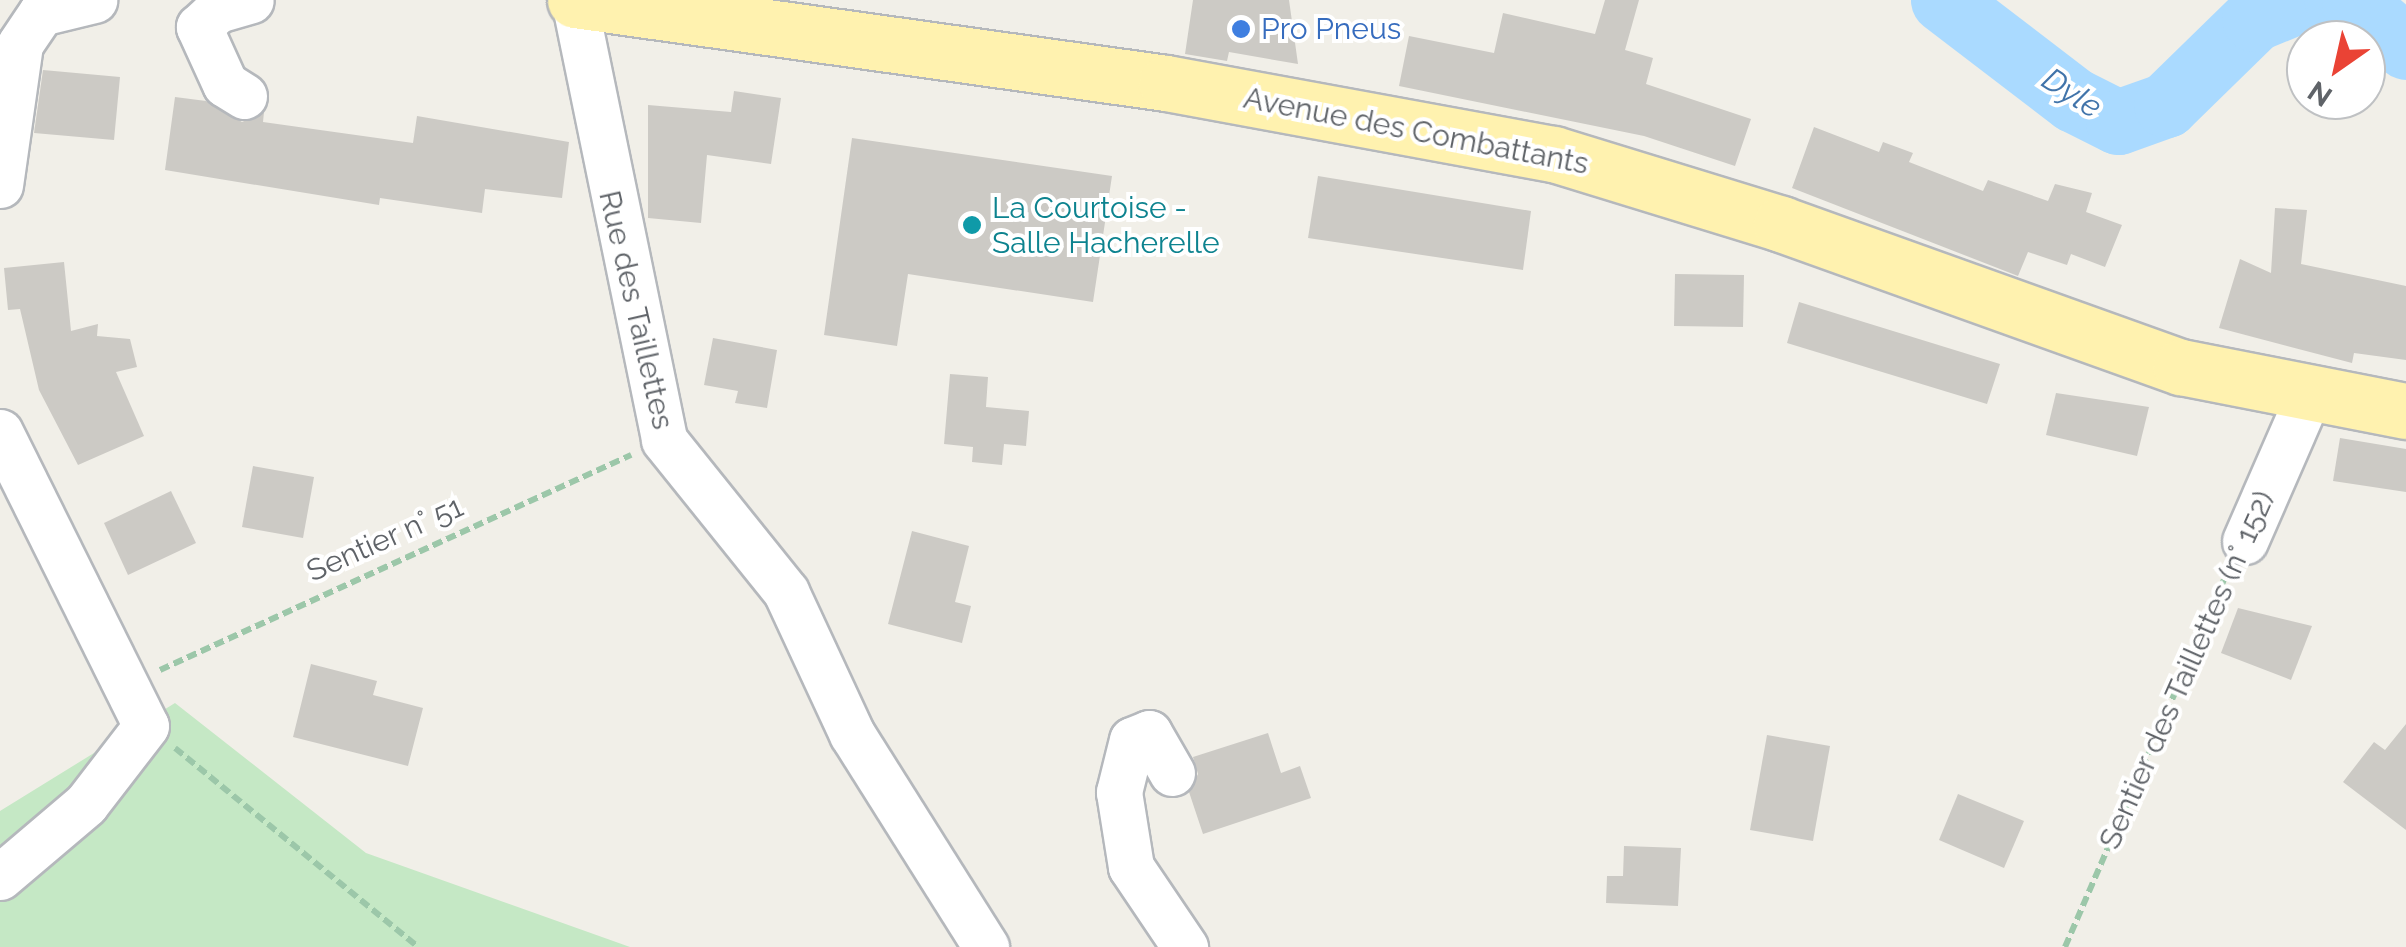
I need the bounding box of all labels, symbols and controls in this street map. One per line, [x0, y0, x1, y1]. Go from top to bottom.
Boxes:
place label: Pro Pneus [1261, 11, 1401, 47]
marker: Pro Pneus [1230, 18, 1252, 40]
north arrow [2286, 20, 2386, 120]
water label: Dyle [2035, 60, 2109, 126]
text: N [2302, 74, 2338, 113]
street label: Avenue des Combattants [1241, 80, 1591, 182]
street label: Rue des Taillettes [591, 187, 681, 433]
place label: La Courtoise - Salle Hacherelle [992, 190, 1220, 260]
marker: La Courtoise - Salle Hacherelle [961, 214, 983, 236]
street label: Sentier des Taillettes (n° 152) [2091, 485, 2283, 855]
street label: Sentier n° 51 [301, 488, 469, 590]

